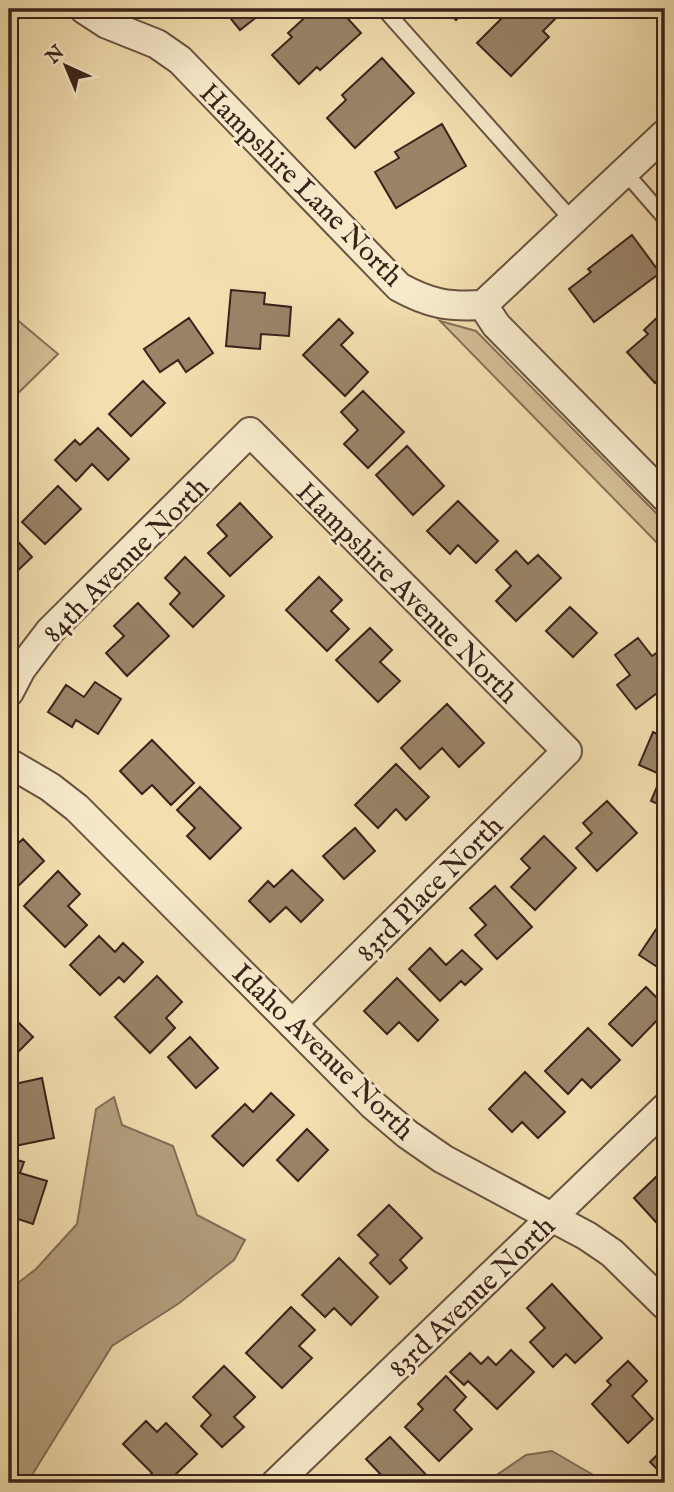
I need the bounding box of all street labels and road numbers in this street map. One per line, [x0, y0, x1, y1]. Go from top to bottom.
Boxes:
street label: Hampshire Lane North [191, 77, 409, 295]
street label: 84th Avenue North [37, 470, 217, 651]
street label: Hampshire Avenue North [288, 476, 525, 712]
street label: 83rd Place North [350, 809, 511, 970]
street label: Idaho Avenue North [224, 957, 421, 1149]
street label: 83rd Avenue North [382, 1210, 563, 1386]

